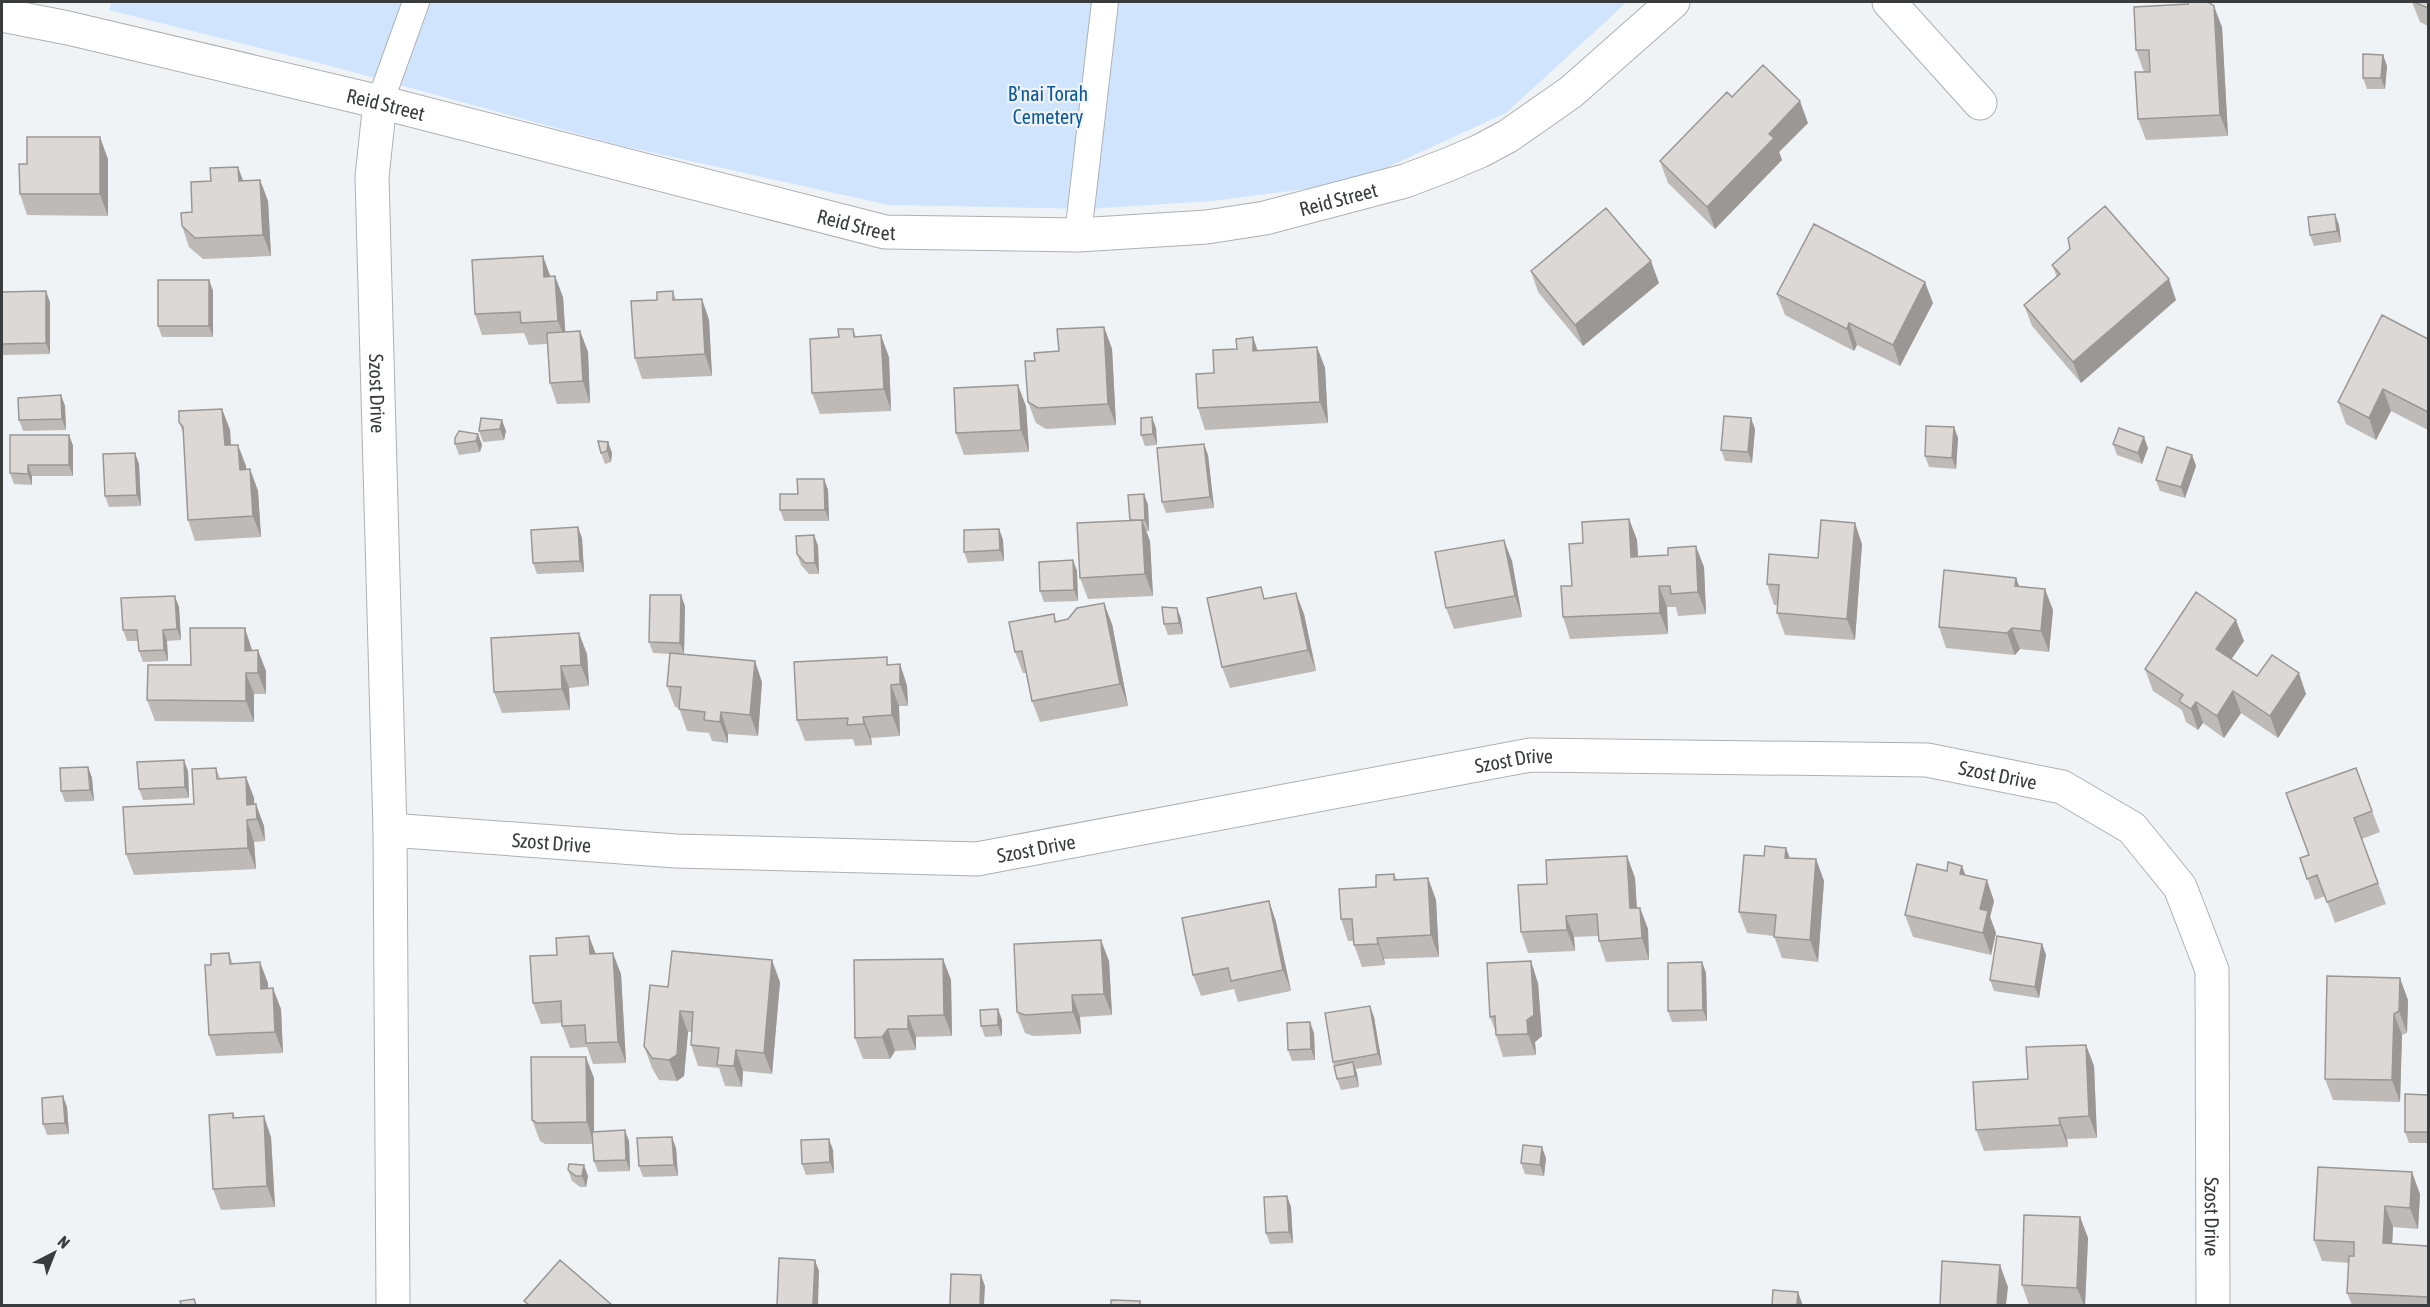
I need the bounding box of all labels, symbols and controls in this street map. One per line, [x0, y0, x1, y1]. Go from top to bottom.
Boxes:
park label: B'nai Torah Cemetery [1008, 82, 1088, 128]
street label: Reid Street [344, 83, 428, 125]
street label: Reid Street [1297, 177, 1380, 220]
street label: Reid Street [815, 204, 896, 244]
street label: Szost Drive [365, 354, 391, 433]
street label: Szost Drive [1473, 743, 1553, 777]
street label: Szost Drive [1957, 755, 2039, 793]
street label: Szost Drive [511, 827, 592, 856]
street label: Szost Drive [995, 829, 1077, 867]
street label: Szost Drive [2201, 1177, 2224, 1256]
north arrow [24, 1223, 84, 1283]
text: N [55, 1232, 74, 1252]

